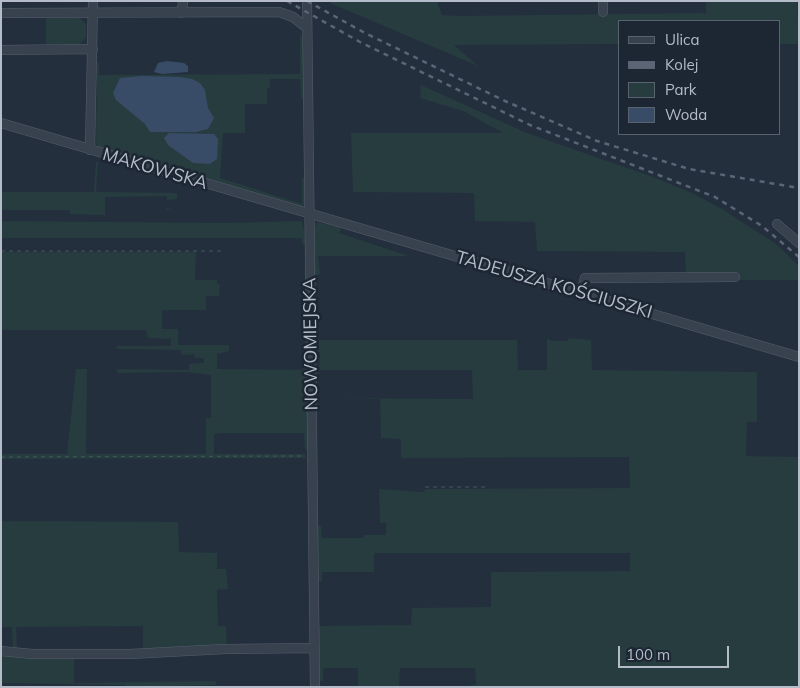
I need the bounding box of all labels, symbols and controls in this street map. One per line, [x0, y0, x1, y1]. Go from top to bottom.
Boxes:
legend [618, 20, 780, 135]
text: Ulica [665, 30, 699, 49]
text: Kolej [665, 55, 698, 74]
text: Park [665, 80, 697, 99]
text: Woda [665, 105, 707, 124]
street label: MAKOWSKA [100, 144, 210, 194]
street label: TADEUSZA KOŚCIUSZKI [453, 247, 655, 323]
street label: NOWOMIEJSKA [299, 277, 323, 411]
scale bar [620, 636, 731, 668]
text: 100 m [626, 645, 670, 664]

